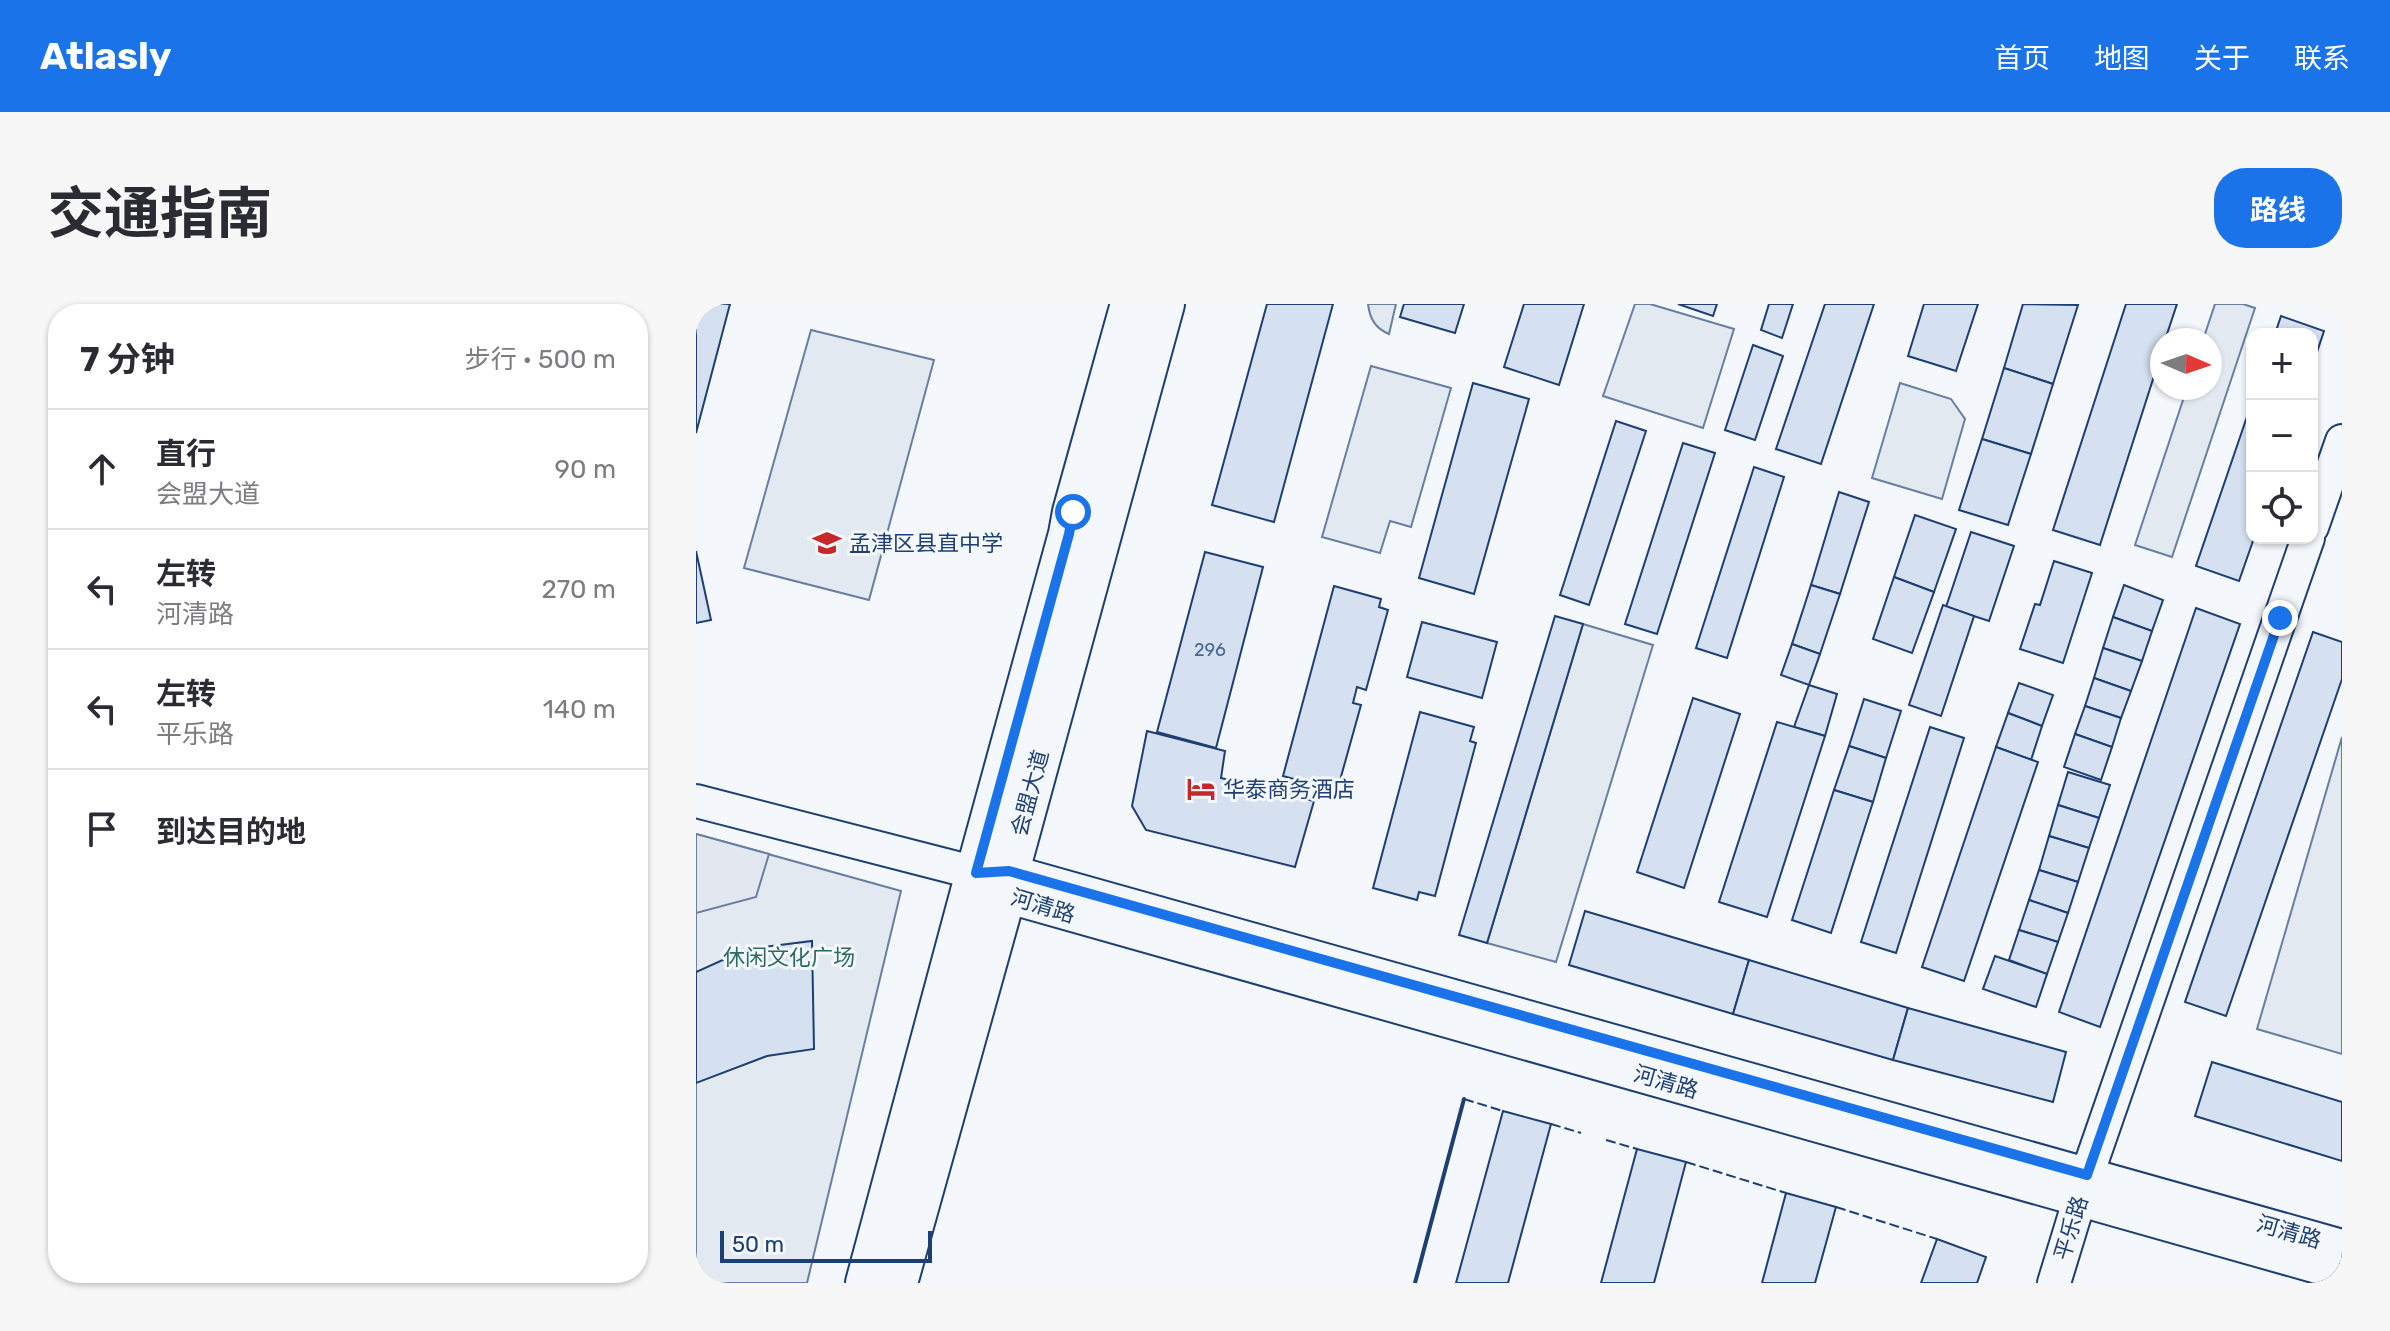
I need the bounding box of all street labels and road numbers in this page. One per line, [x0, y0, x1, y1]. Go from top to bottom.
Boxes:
street label: 会盟大道 [1006, 747, 1054, 839]
street label: 河清路 [1007, 883, 1079, 929]
street label: 河清路 [1631, 1060, 1701, 1104]
street label: 平乐路 [2048, 1192, 2094, 1264]
street label: 河清路 [2254, 1210, 2324, 1254]

